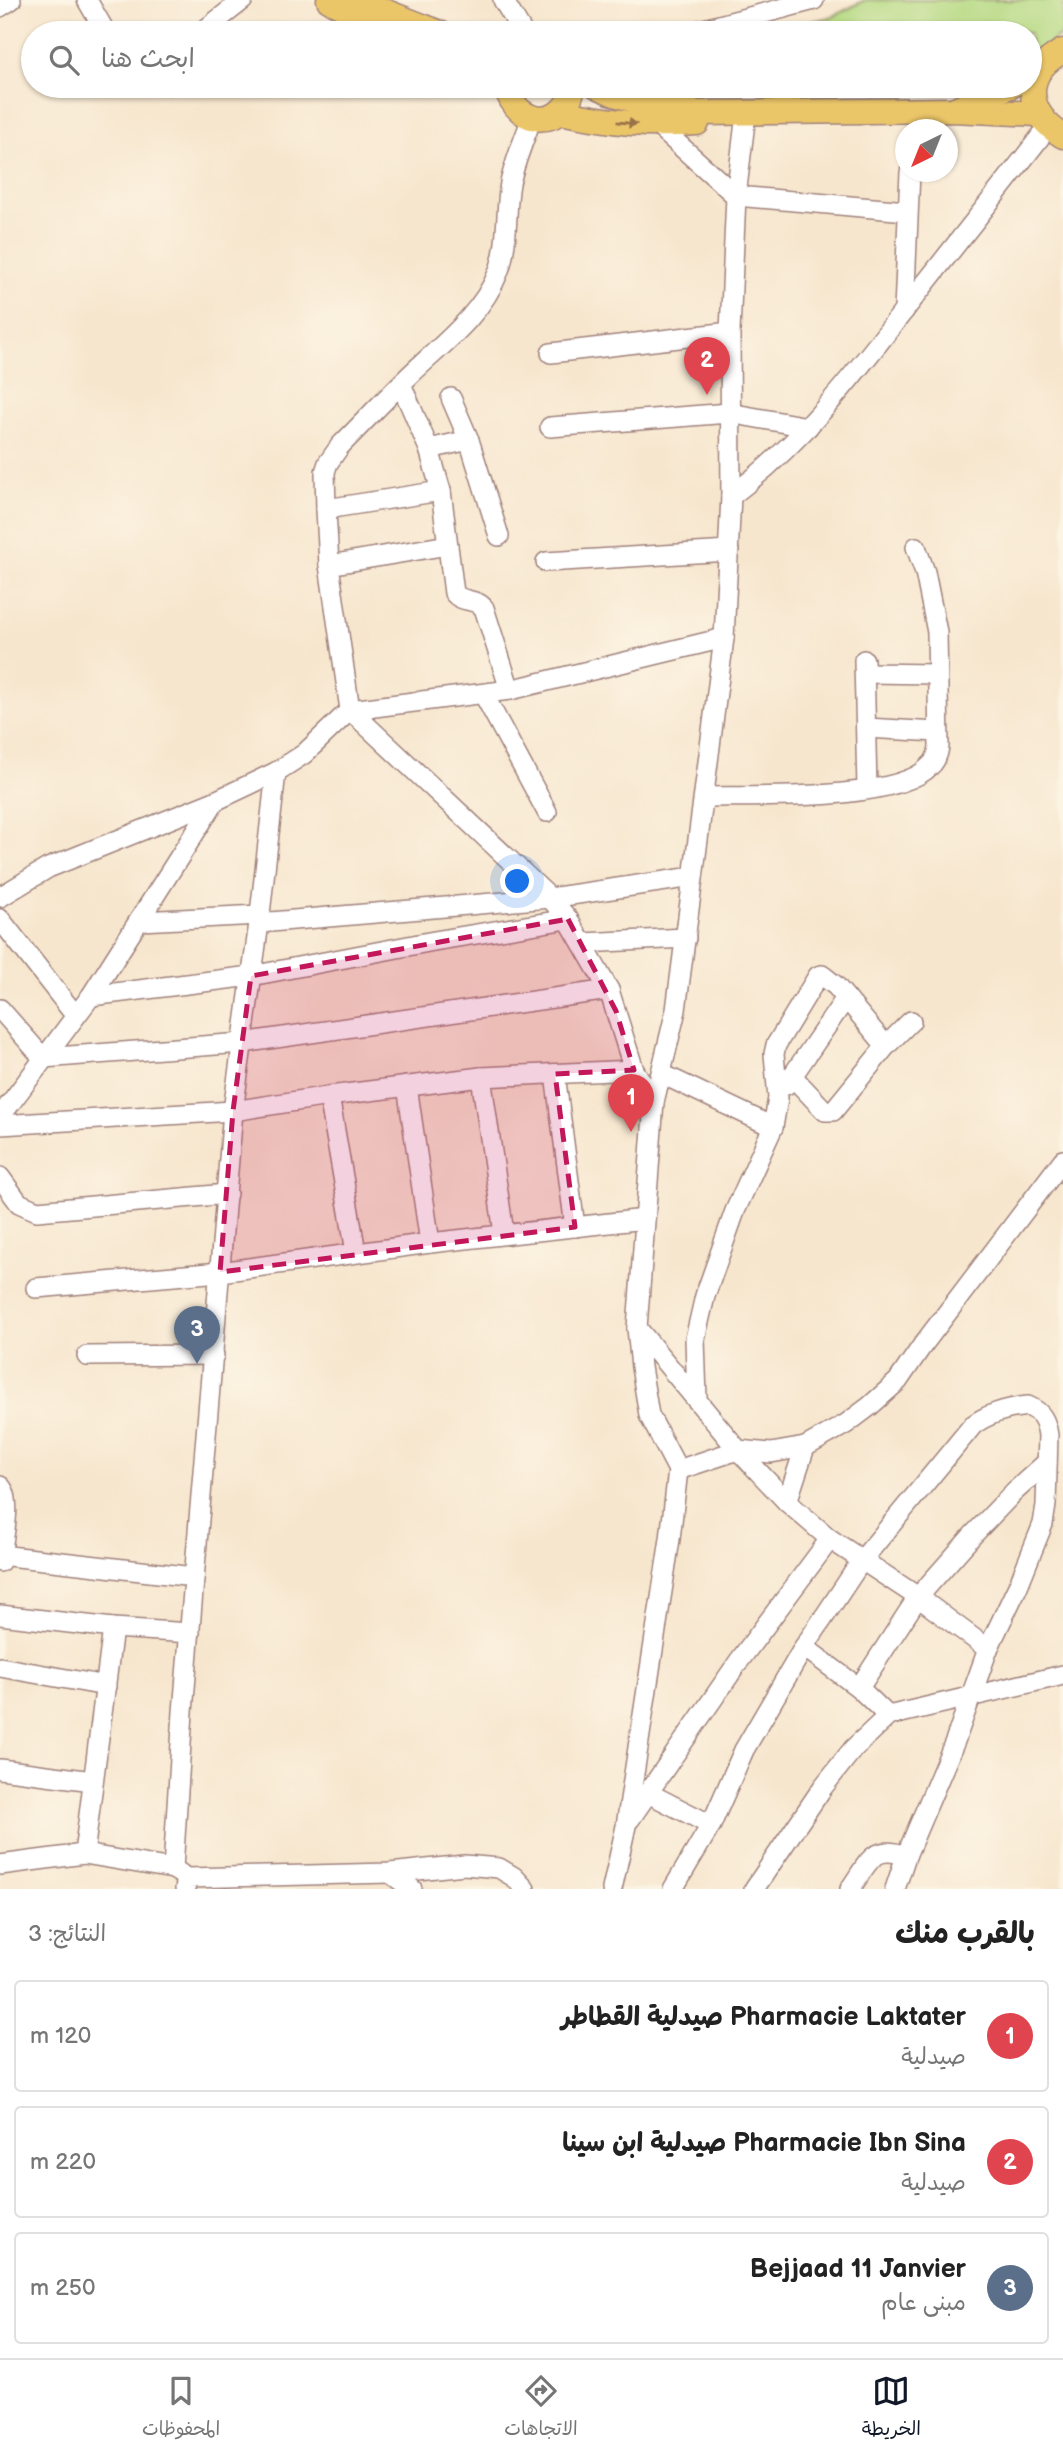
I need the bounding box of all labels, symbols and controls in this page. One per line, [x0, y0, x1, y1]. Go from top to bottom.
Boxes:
search box [21, 21, 1042, 98]
icon: search [45, 41, 83, 79]
text: ابحث هنا [101, 44, 195, 75]
one-way arrow [617, 118, 639, 129]
north arrow [895, 119, 958, 182]
pin: 2 [684, 337, 730, 395]
your location [500, 864, 534, 898]
pin: 1 [608, 1074, 654, 1132]
pin: 3 [174, 1306, 220, 1364]
text: بالقرب منك [895, 1916, 1035, 1952]
text: النتائج: 3 [28, 1920, 106, 1948]
text: Pharmacie Laktater صيدلية القطاطر [561, 2002, 966, 2033]
text: 120 m [30, 2022, 91, 2050]
text: 1 [1005, 2022, 1015, 2050]
text: صيدلية [901, 2043, 966, 2071]
text: Pharmacie Ibn Sina صيدلية ابن سينا [562, 2128, 966, 2159]
text: 220 m [30, 2148, 96, 2176]
text: 2 [1003, 2148, 1017, 2176]
text: صيدلية [901, 2169, 966, 2197]
text: Bejjaad 11 Janvier [750, 2254, 966, 2285]
text: 250 m [30, 2274, 96, 2302]
text: 3 [1003, 2274, 1017, 2302]
text: مبنى عام [881, 2289, 966, 2317]
tab: المحفوظات [142, 2372, 220, 2445]
tab: الاتجاهات [504, 2372, 578, 2445]
tab: الخريطة [862, 2372, 921, 2445]

